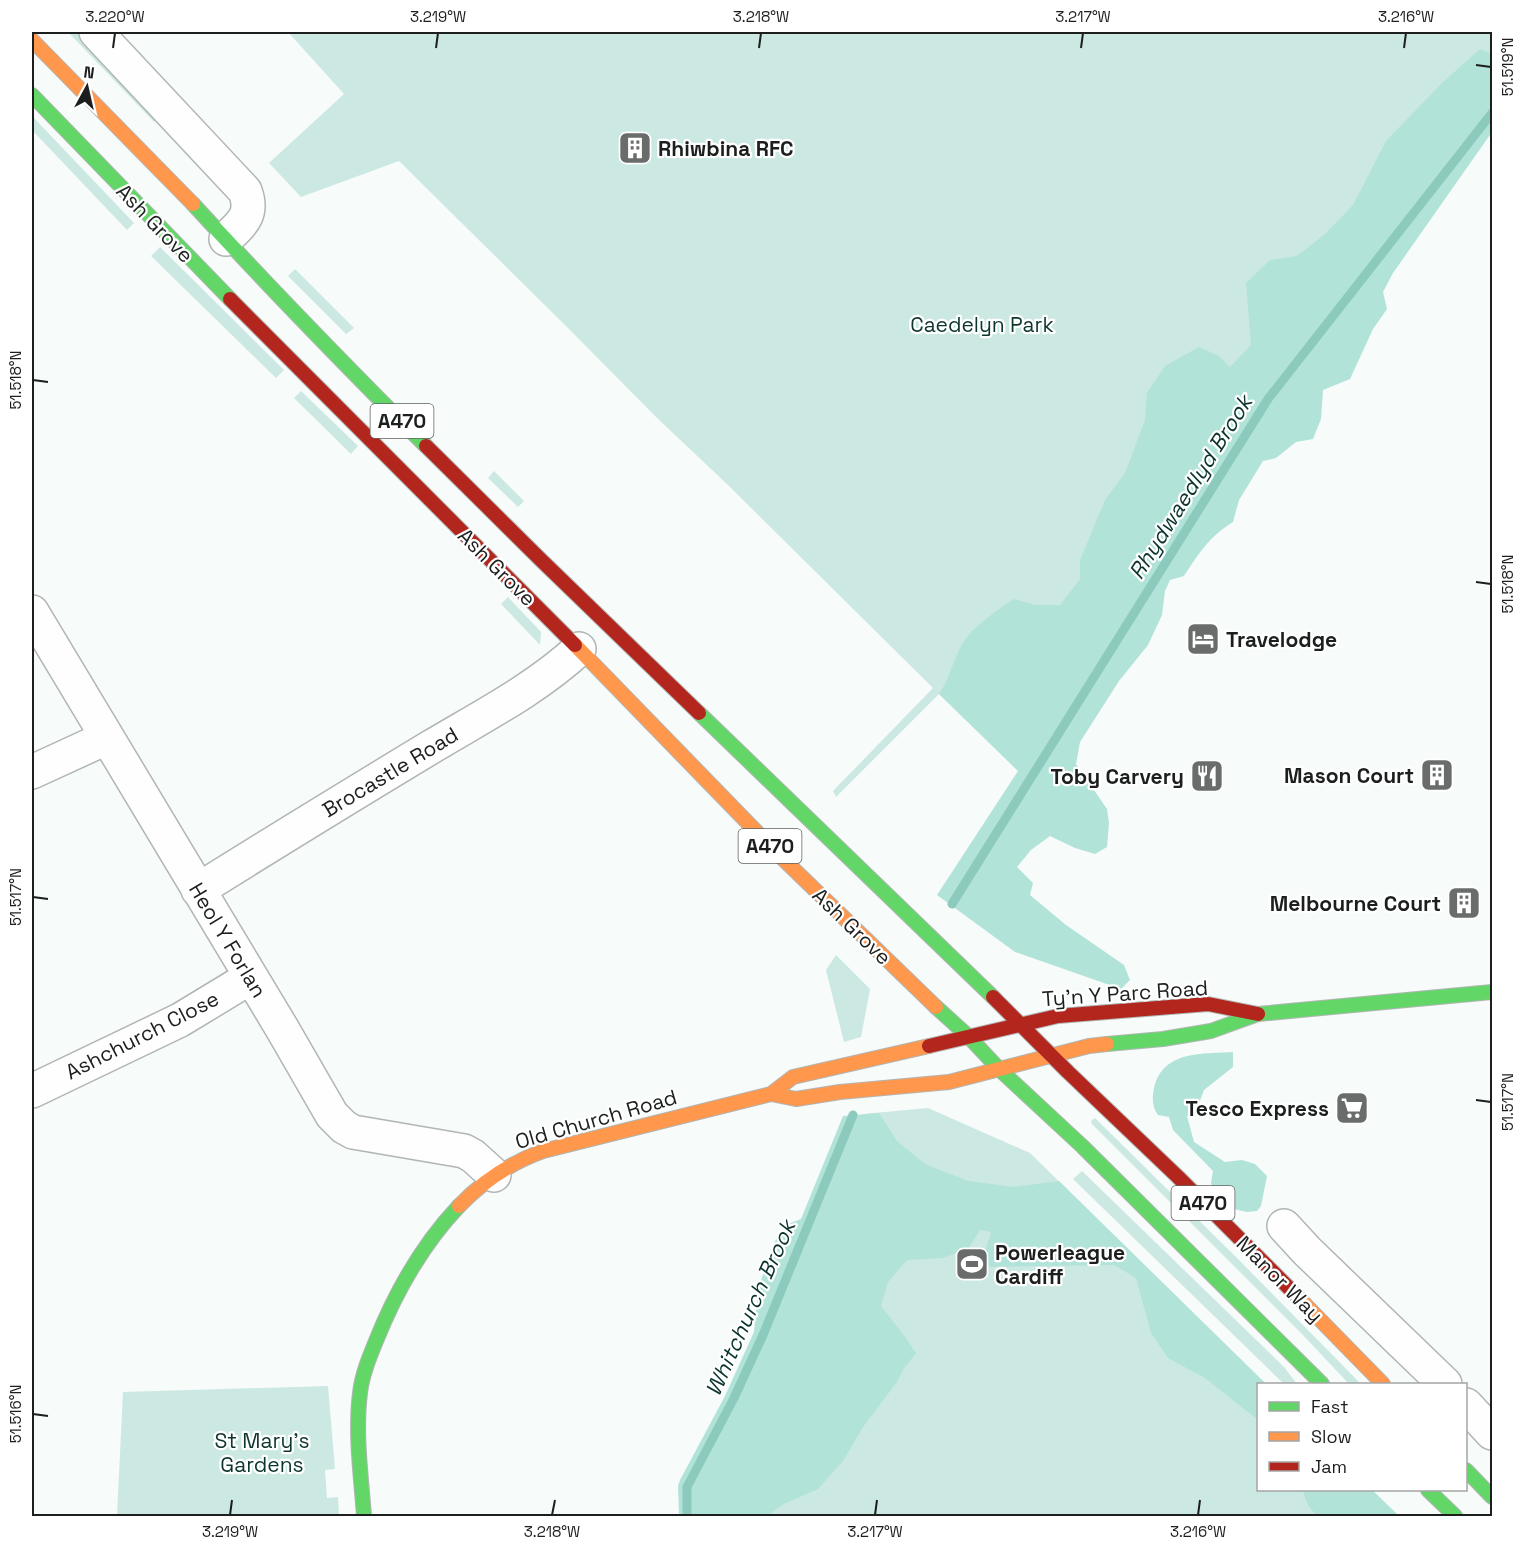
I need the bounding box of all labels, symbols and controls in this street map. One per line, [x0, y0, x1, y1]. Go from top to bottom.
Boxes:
text: 3.220°W [85, 7, 145, 26]
text: 3.219°W [410, 7, 466, 26]
text: 3.218°W [733, 7, 789, 26]
text: 3.217°W [1055, 7, 1111, 26]
text: 3.216°W [1378, 7, 1434, 26]
text: 51.519°N [1498, 38, 1517, 96]
north arrow [57, 57, 117, 117]
text: N [82, 61, 96, 84]
building icon: Rhiwbina RFC [617, 130, 653, 166]
place label: Rhiwbina RFC [658, 135, 794, 162]
street label: Ash Grove [111, 178, 199, 268]
park label: Caedelyn Park [910, 311, 1054, 338]
text: 51.518°N [6, 351, 25, 409]
water label: Rhydwaedlyd Brook [1122, 388, 1259, 584]
road number: A470 [370, 404, 434, 438]
street label: Ash Grove [452, 522, 542, 612]
text: 51.518°N [1498, 555, 1517, 613]
hotel icon: Travelodge [1185, 621, 1221, 657]
place label: Travelodge [1226, 626, 1337, 653]
street label: Brocastle Road [317, 721, 463, 823]
building icon: Mason Court [1419, 757, 1455, 793]
restaurant icon: Toby Carvery [1189, 758, 1225, 794]
place label: Mason Court [1284, 762, 1414, 789]
place label: Toby Carvery [1051, 763, 1184, 790]
road number: A470 [738, 829, 802, 863]
text: 51.517°N [6, 868, 25, 926]
street label: Heol Y Forlan [183, 877, 273, 1003]
street label: Ash Grove [807, 882, 897, 970]
building icon: Melbourne Court [1446, 885, 1482, 921]
place label: Melbourne Court [1270, 890, 1441, 917]
street label: Ty'n Y Parc Road [1041, 974, 1209, 1012]
street label: Ashchurch Close [61, 985, 223, 1085]
text: 51.517°N [1498, 1073, 1517, 1131]
street label: Old Church Road [512, 1083, 680, 1155]
supermarket icon: Tesco Express [1334, 1090, 1370, 1126]
place label: Tesco Express [1185, 1095, 1329, 1122]
road number: A470 [1172, 1186, 1234, 1220]
water label: Whitchurch Brook [699, 1214, 802, 1400]
street label: Manor Way [1231, 1230, 1329, 1328]
place label: Powerleague Cardiff [995, 1239, 1125, 1290]
sports icon: Powerleague Cardiff [954, 1246, 990, 1282]
legend [1257, 1383, 1467, 1491]
text: 51.516°N [6, 1385, 25, 1443]
text: Fast [1311, 1395, 1348, 1418]
text: Slow [1311, 1425, 1352, 1448]
park label: St Mary's Gardens [214, 1427, 310, 1478]
text: Jam [1311, 1455, 1347, 1478]
text: 3.219°W [202, 1522, 258, 1541]
text: 3.218°W [524, 1522, 580, 1541]
text: 3.217°W [847, 1522, 903, 1541]
text: 3.216°W [1170, 1522, 1226, 1541]

